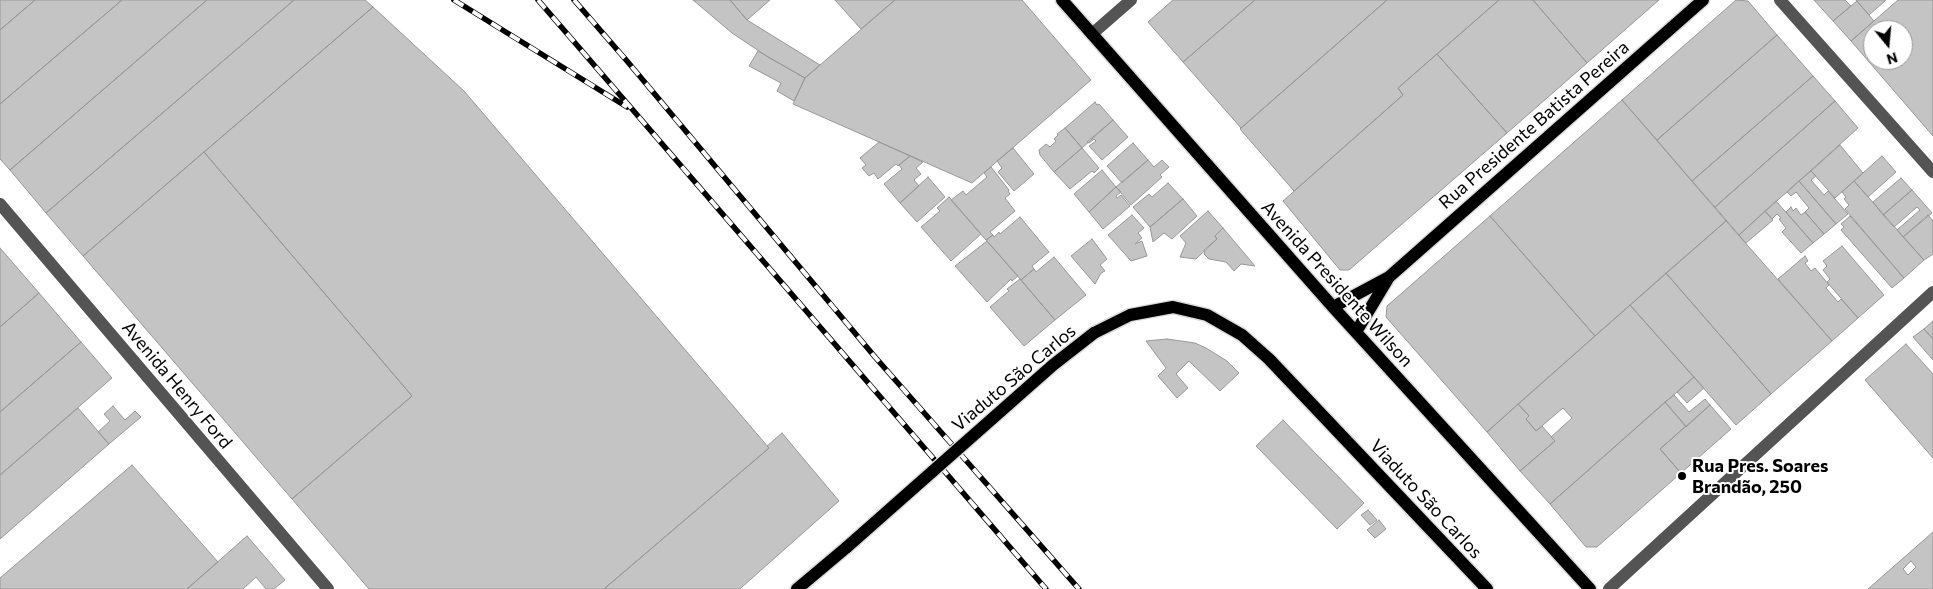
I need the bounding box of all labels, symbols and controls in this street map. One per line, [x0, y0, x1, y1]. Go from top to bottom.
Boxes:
north arrow [1863, 20, 1913, 70]
street label: Rua Presidente Batista Pereira [1434, 36, 1634, 214]
text: N [1885, 49, 1900, 69]
street label: Avenida Presidente Wilson [1257, 197, 1417, 371]
street label: Avenida Henry Ford [117, 317, 237, 453]
street label: Viaduto São Carlos [948, 320, 1080, 436]
street label: Viaduto São Carlos [1365, 435, 1487, 563]
place label: Rua Pres. Soares Brandão, 250 [1692, 455, 1828, 498]
marker: Rua Pres. Soares Brandão, 250 [1676, 470, 1688, 482]

